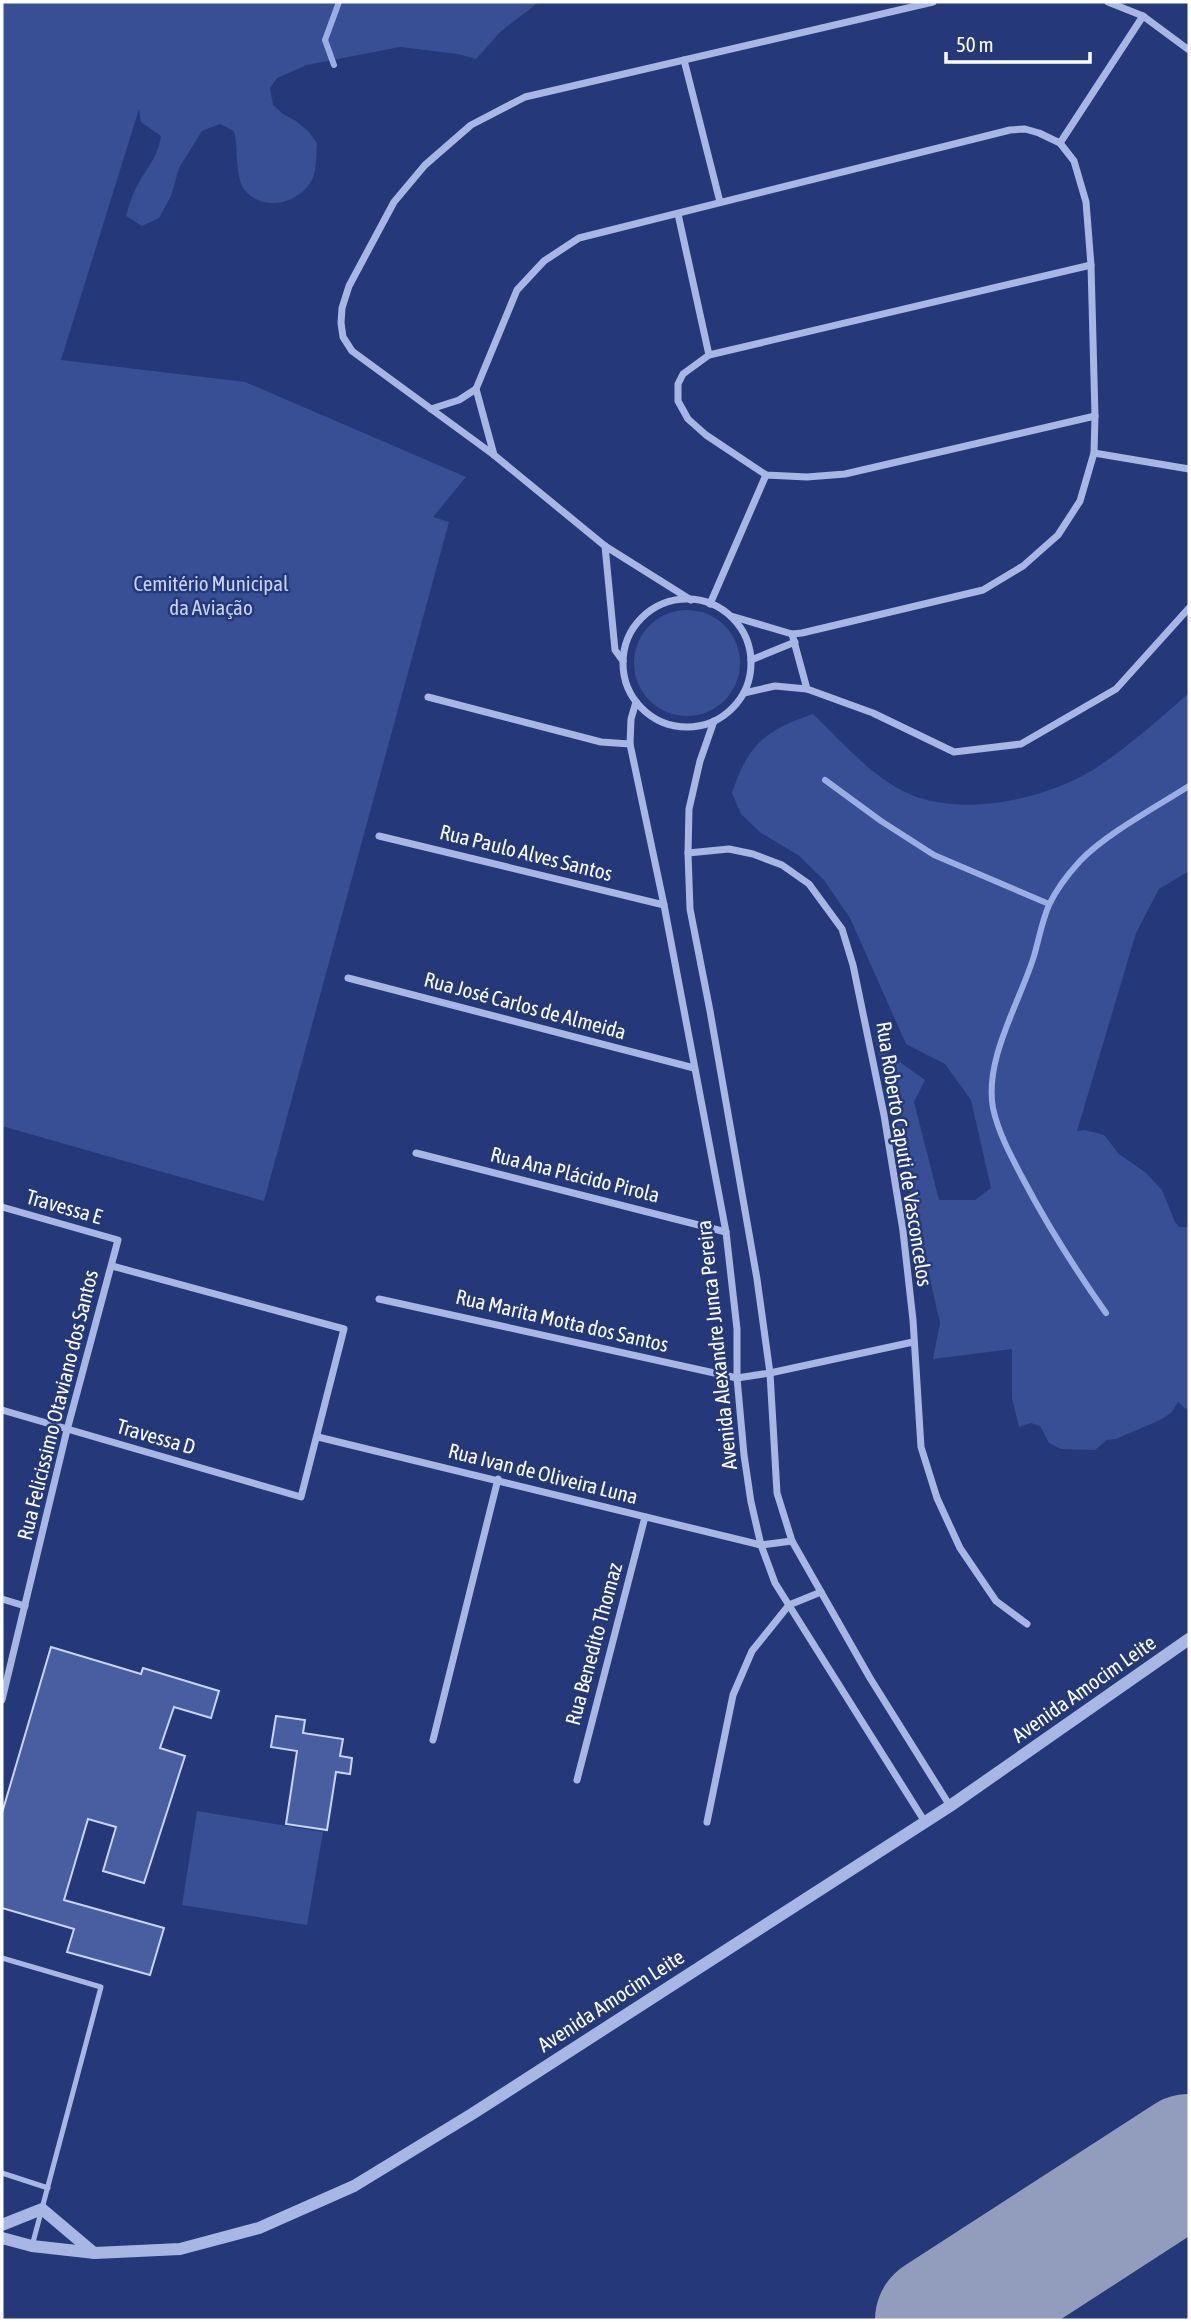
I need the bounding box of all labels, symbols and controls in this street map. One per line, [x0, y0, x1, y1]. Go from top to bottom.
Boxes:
scale bar [946, 21, 1090, 65]
text: 50 m [956, 32, 994, 56]
park label: Cemitério Municipal da Aviação [133, 571, 289, 619]
street label: Rua Paulo Alves Santos [437, 819, 615, 885]
street label: Rua José Carlos de Almeida [422, 967, 629, 1044]
street label: Rua Roberto Caputi de Vasconcelos [872, 1020, 938, 1288]
street label: Rua Ana Plácido Pirola [488, 1141, 662, 1207]
street label: Travessa E [24, 1184, 105, 1228]
street label: Avenida Alexandre Junca Pereira [691, 1219, 741, 1471]
street label: Rua Felicissimo Otaviano dos Santos [12, 1267, 102, 1542]
street label: Rua Marita Motta dos Santos [454, 1284, 671, 1356]
street label: Travessa D [114, 1413, 198, 1459]
street label: Rua Ivan de Oliveira Luna [446, 1438, 640, 1508]
street label: Rua Benedito Thomaz [560, 1560, 626, 1728]
street label: Avenida Amocim Leite [1007, 1630, 1160, 1747]
street label: Avenida Amocim Leite [533, 1944, 688, 2056]

